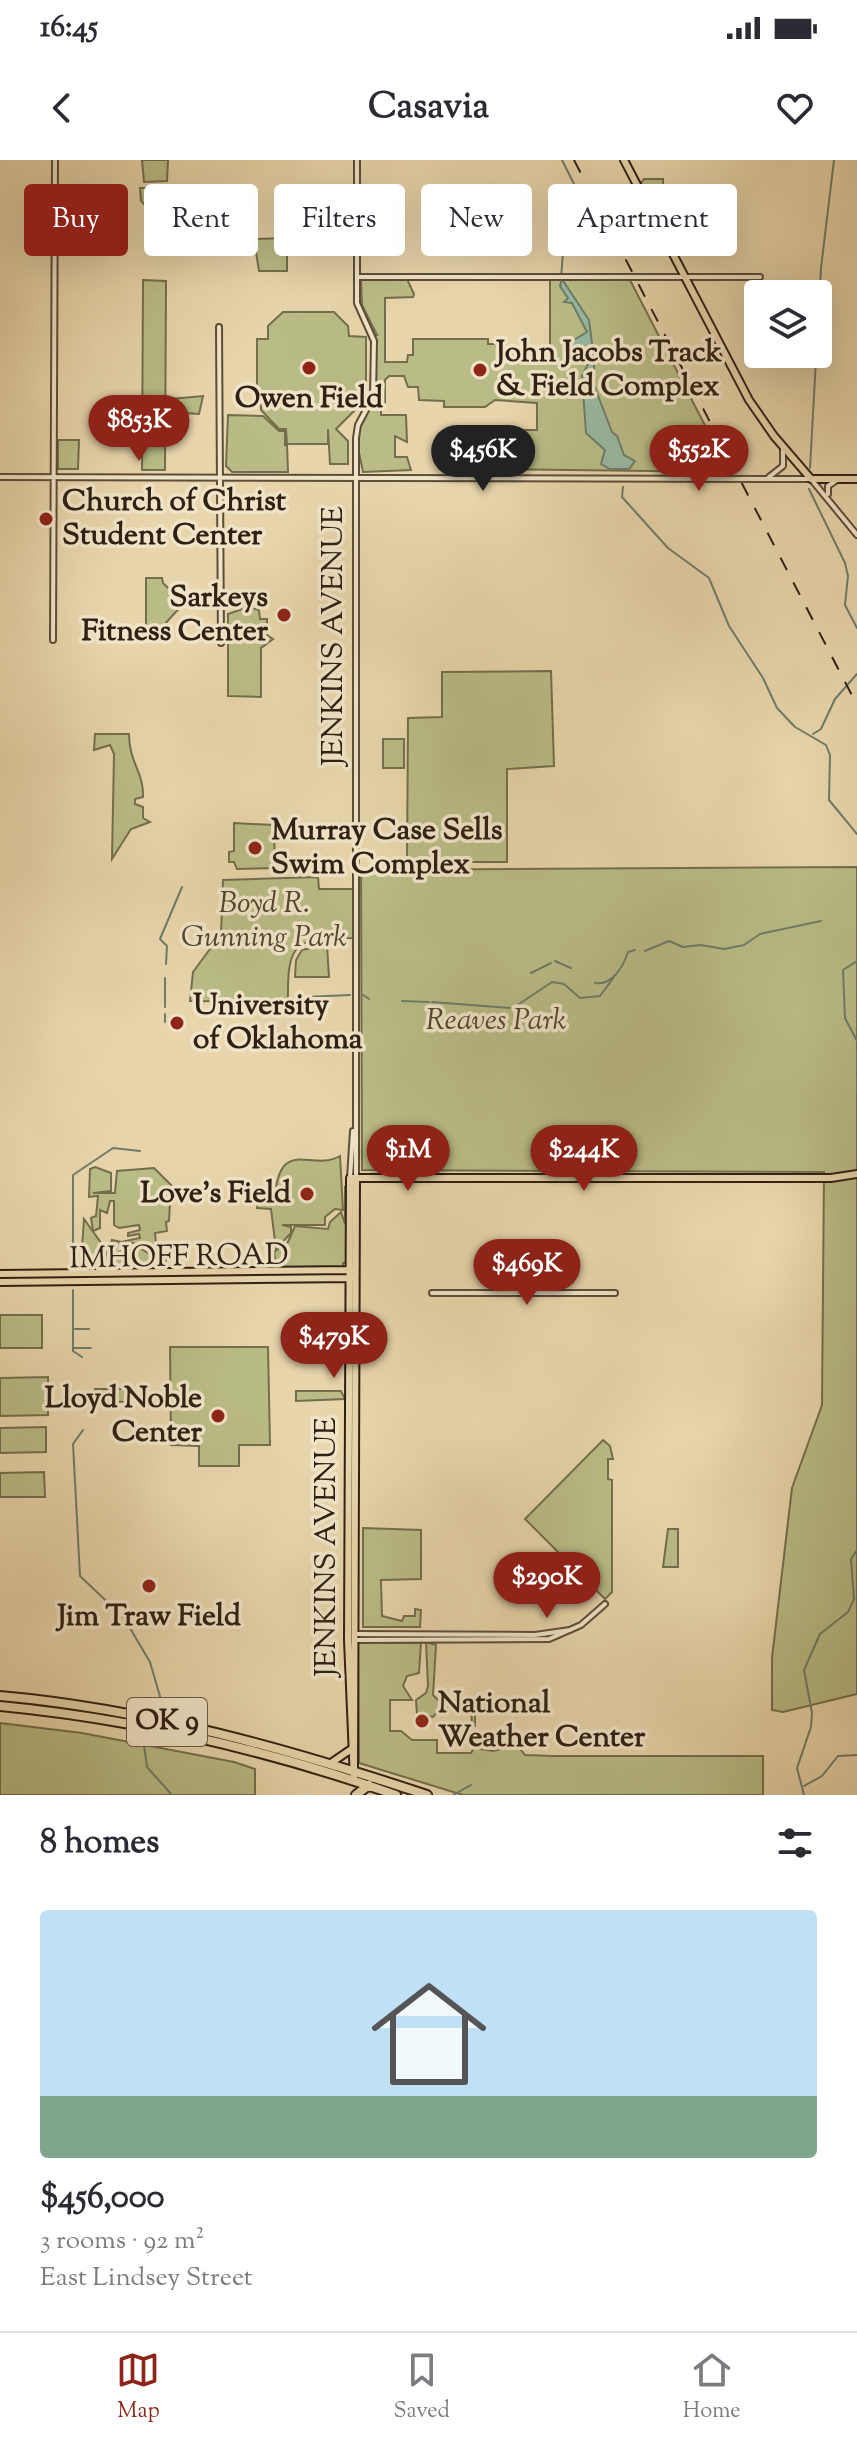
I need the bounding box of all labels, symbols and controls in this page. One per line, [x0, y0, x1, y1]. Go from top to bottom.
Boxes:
text: 16:45 [40, 7, 98, 50]
text: Casavia [368, 82, 489, 134]
icon: back [40, 86, 84, 130]
icon: heart [773, 86, 817, 130]
chip: Buy [24, 184, 128, 256]
chip: Rent [144, 184, 258, 256]
chip: Filters [274, 184, 405, 256]
chip: New [421, 184, 532, 256]
chip: Apartment [548, 184, 737, 256]
map controls [744, 280, 832, 368]
button: layers [744, 280, 832, 368]
place label: John Jacobs Track & Field Complex [494, 332, 723, 409]
marker: Owen Field [300, 359, 318, 377]
marker: John Jacobs Track & Field Complex [471, 361, 489, 379]
place label: Owen Field [235, 378, 383, 421]
pin: $853K [83, 395, 195, 463]
text: $853K [106, 402, 172, 439]
pin: $456K [427, 425, 539, 493]
pin: $552K [643, 425, 755, 493]
text: $456K [449, 432, 517, 469]
text: $552K [668, 432, 730, 469]
place label: Church of Christ Student Center [62, 481, 287, 558]
street label: JENKINS AVENUE [313, 506, 356, 768]
marker: Church of Christ Student Center [37, 510, 55, 528]
place label: Sarkeys Fitness Center [82, 577, 269, 654]
marker: Sarkeys Fitness Center [275, 606, 293, 624]
place label: Murray Case Sells Swim Complex [271, 810, 503, 887]
marker: Murray Case Sells Swim Complex [246, 839, 264, 857]
park label: Boyd R. Gunning Park [181, 883, 347, 960]
place label: University of Oklahoma [193, 985, 363, 1062]
park label: Reaves Park [426, 1000, 566, 1043]
marker: University of Oklahoma [168, 1014, 186, 1032]
pin: $1M [369, 1125, 447, 1193]
pin: $244K [528, 1125, 640, 1193]
text: $1M [385, 1132, 431, 1169]
text: $244K [548, 1132, 620, 1169]
place label: Love's Field [140, 1173, 291, 1216]
marker: Love's Field [298, 1185, 316, 1203]
street label: IMHOFF ROAD [69, 1235, 289, 1281]
pin: $469K [471, 1239, 583, 1307]
text: $469K [491, 1246, 563, 1283]
pin: $479K [278, 1312, 390, 1380]
text: $479K [299, 1319, 369, 1356]
place label: Lloyd Noble Center [45, 1378, 203, 1455]
marker: Lloyd Noble Center [209, 1407, 227, 1425]
street label: JENKINS AVENUE [306, 1417, 349, 1679]
pin: $290K [491, 1552, 603, 1620]
text: $290K [511, 1559, 583, 1596]
marker: Jim Traw Field [140, 1577, 158, 1595]
place label: Jim Traw Field [55, 1596, 241, 1639]
place label: National Weather Center [438, 1683, 646, 1760]
road number: OK 9 [127, 1698, 207, 1746]
marker: National Weather Center [413, 1712, 431, 1730]
text: 8 homes [40, 1819, 159, 1868]
icon: filters [773, 1821, 817, 1865]
icon: home [357, 1962, 501, 2106]
text: $456,000 [40, 2174, 165, 2223]
text: 3 rooms · 92 m² [40, 2223, 204, 2260]
text: East Lindsey Street [40, 2260, 253, 2297]
tab: Map [116, 2348, 160, 2428]
tab: Saved [393, 2348, 450, 2428]
tab: Home [683, 2348, 741, 2428]

